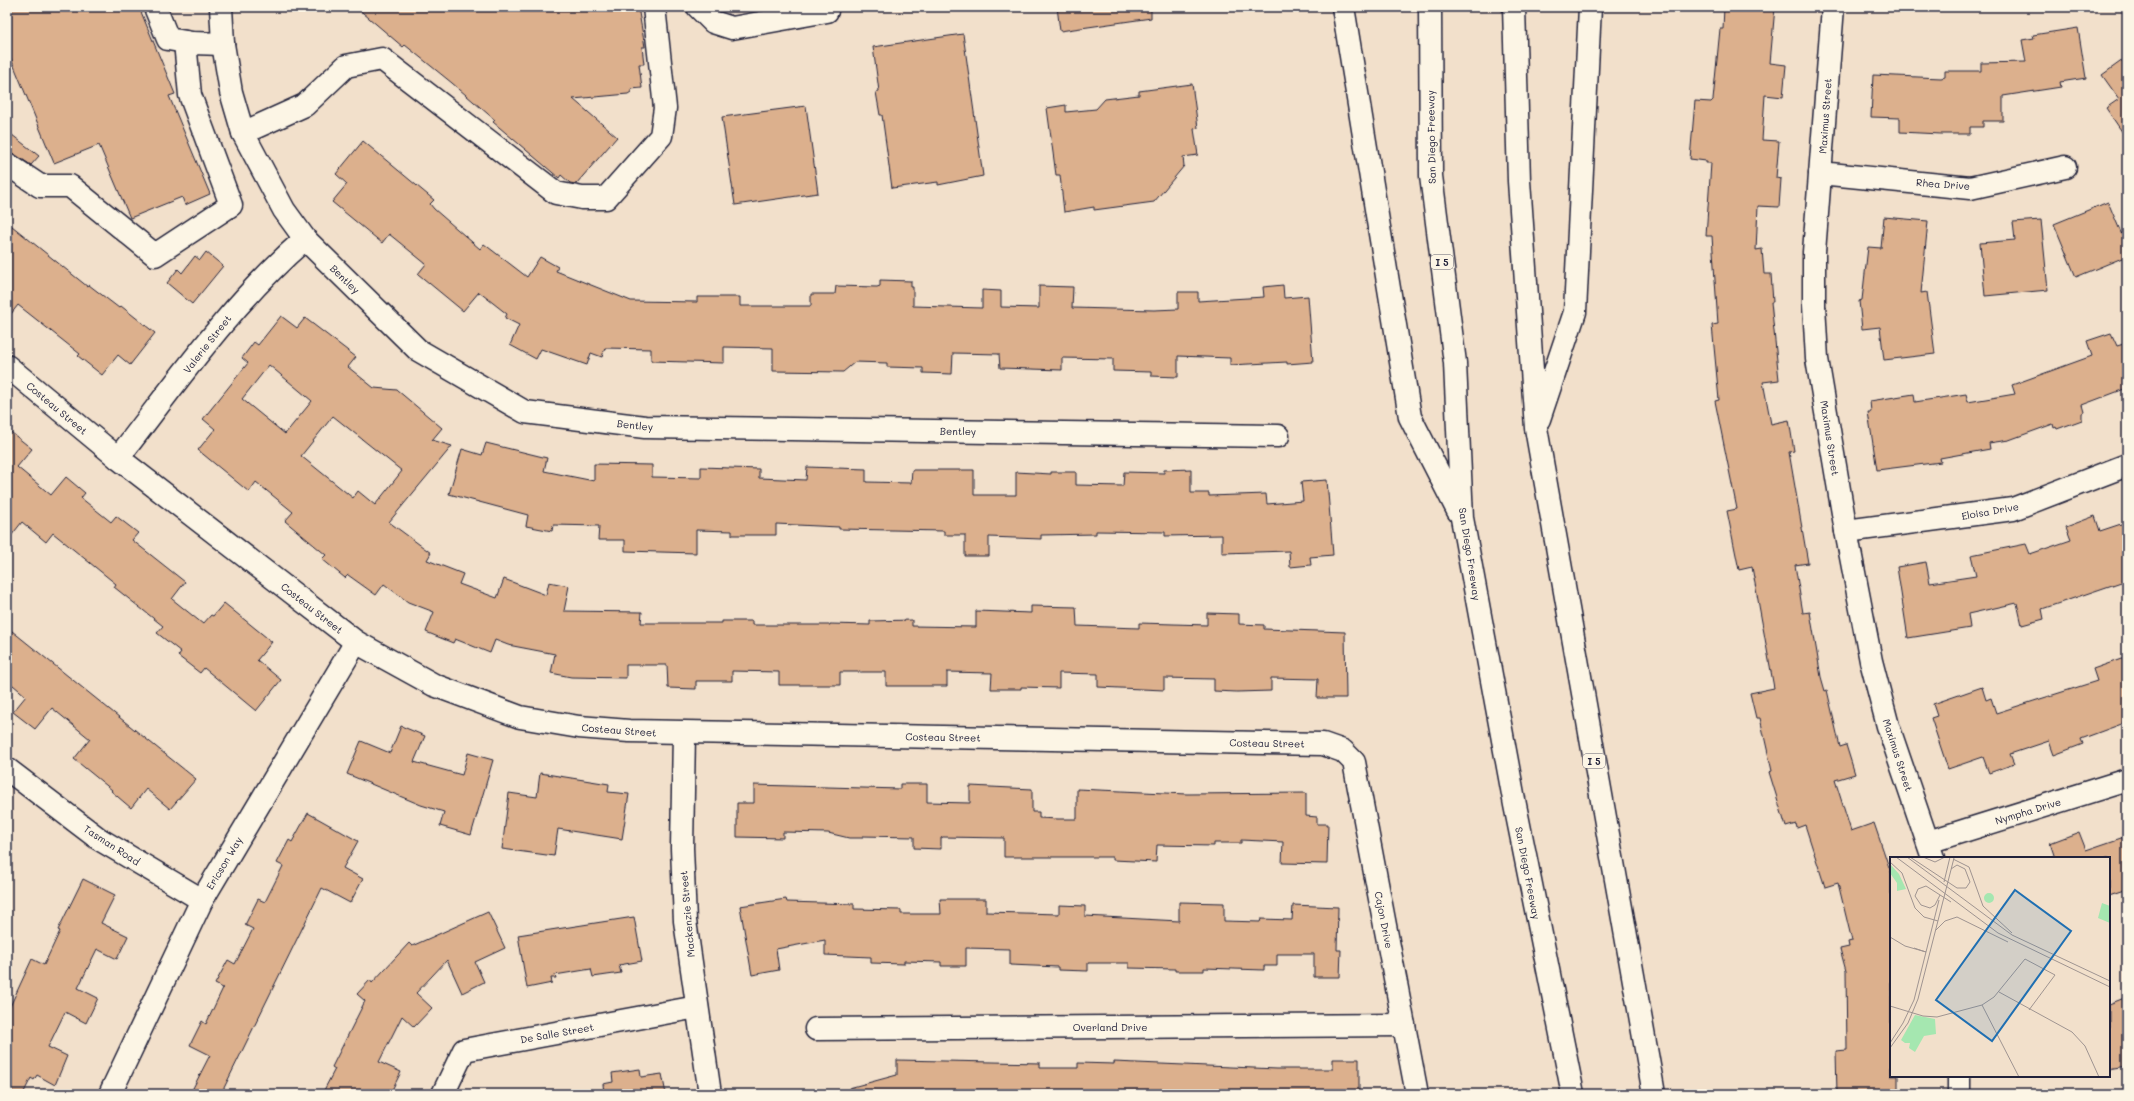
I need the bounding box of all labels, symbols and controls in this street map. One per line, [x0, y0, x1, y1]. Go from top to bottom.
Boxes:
street label: Maximus Street [1815, 78, 1835, 154]
street label: San Diego Freeway [1423, 90, 1439, 184]
street label: Rhea Drive [1916, 175, 1970, 193]
road number: I 5 [1431, 255, 1453, 269]
street label: Bentley [327, 261, 363, 297]
street label: Valerie Street [180, 312, 234, 376]
street label: Costeau Street [24, 378, 90, 438]
street label: Maximus Street [1817, 400, 1843, 476]
street label: Bentley [616, 416, 654, 434]
street label: Bentley [940, 424, 976, 438]
street label: Eloisa Drive [1960, 499, 2020, 523]
street label: San Diego Freeway [1456, 507, 1484, 601]
street label: Costeau Street [278, 579, 346, 637]
street label: Maximus Street [1880, 717, 1916, 793]
street label: Costeau Street [581, 720, 657, 740]
street label: Costeau Street [905, 729, 981, 745]
street label: Costeau Street [1229, 735, 1305, 751]
road number: I 5 [1583, 754, 1605, 768]
street label: Nympha Drive [1993, 794, 2063, 828]
street label: Tasman Road [81, 822, 143, 868]
street label: San Diego Freeway [1512, 826, 1544, 920]
street label: Ericson Way [203, 834, 245, 892]
inset map [1890, 857, 2110, 1077]
street label: Mackenzie Street [676, 870, 698, 958]
street label: Cajon Drive [1372, 890, 1396, 950]
street label: De Salle Street [519, 1020, 595, 1046]
street label: Overland Drive [1073, 1020, 1147, 1034]

